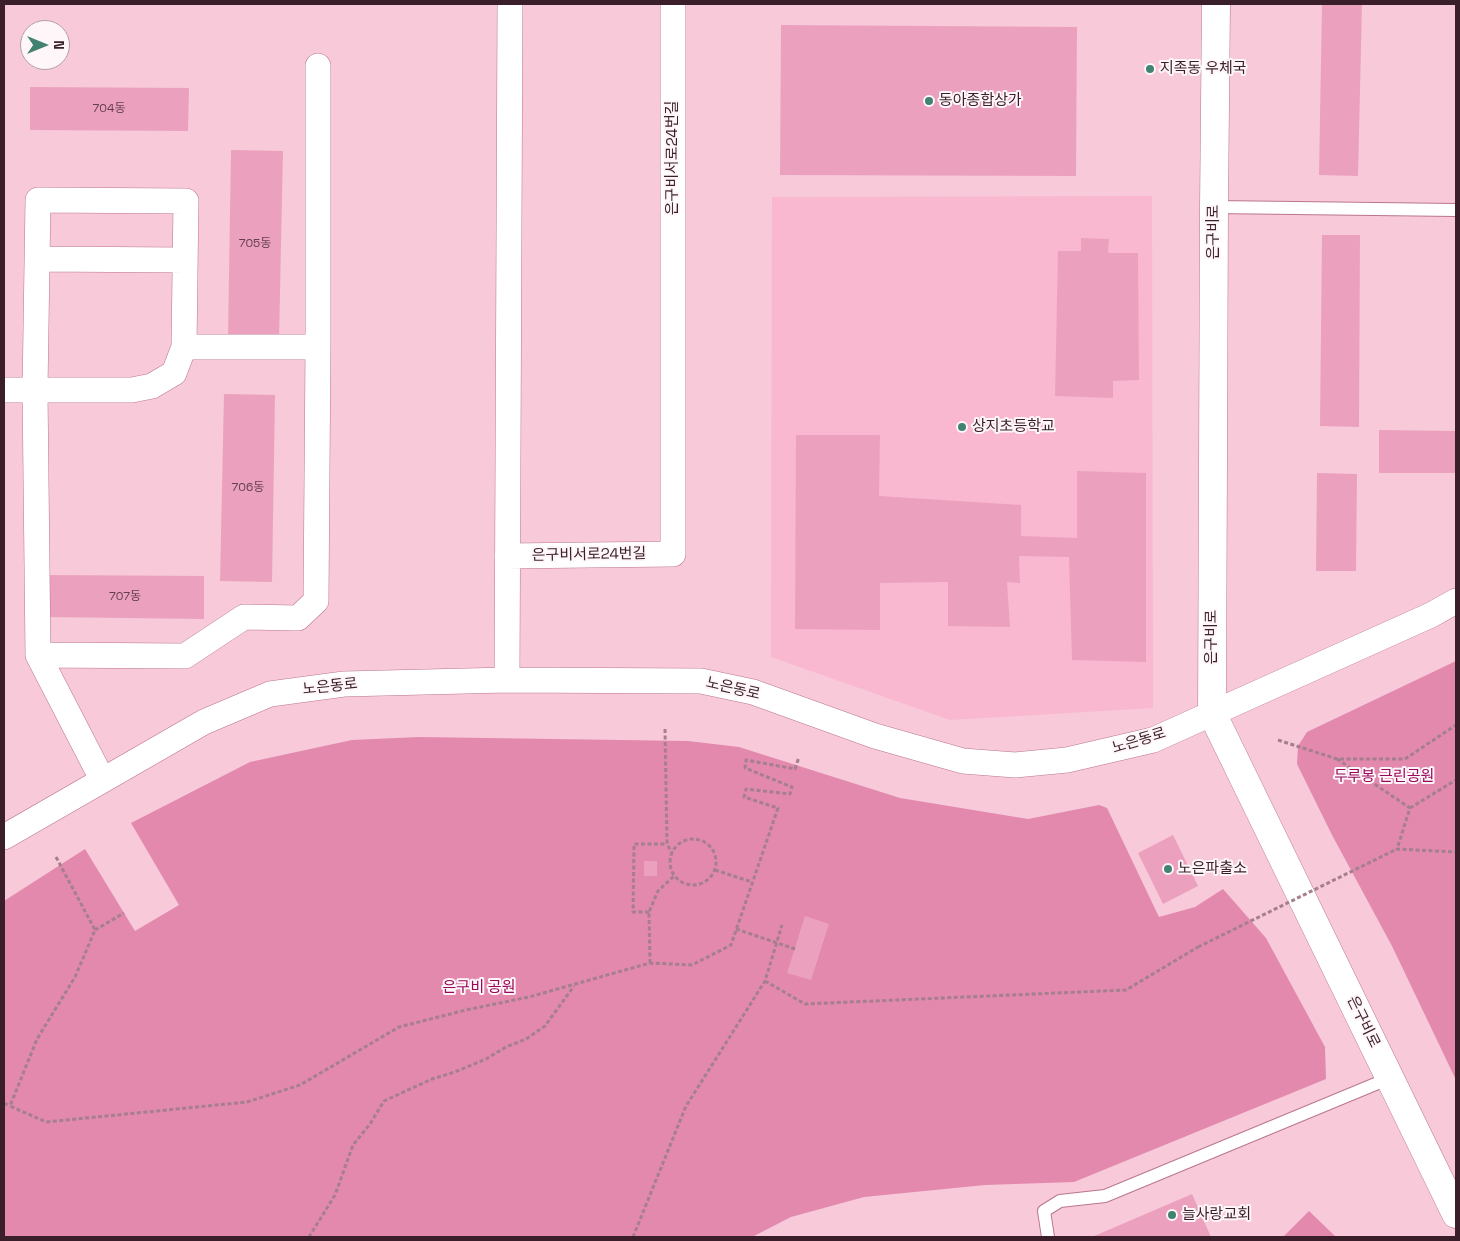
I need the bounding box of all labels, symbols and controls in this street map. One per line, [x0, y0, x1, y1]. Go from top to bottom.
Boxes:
north arrow [20, 20, 70, 70]
text: N [50, 40, 68, 50]
place label: 지족동 우체국 [1160, 60, 1247, 78]
marker: 지족동 우체국 [1144, 63, 1156, 75]
place label: 동아종합상가 [939, 92, 1022, 110]
marker: 동아종합상가 [923, 95, 935, 107]
street label: 은구비서로24번길 [664, 101, 682, 215]
house number: 704동 [93, 102, 125, 116]
street label: 은구비로 [1205, 204, 1223, 260]
house number: 705동 [239, 237, 271, 251]
place label: 상지초등학교 [972, 418, 1055, 436]
marker: 상지초등학교 [956, 421, 968, 433]
house number: 706동 [232, 481, 264, 495]
street label: 은구비서로24번길 [532, 545, 646, 565]
house number: 707동 [109, 590, 141, 604]
street label: 은구비로 [1203, 609, 1221, 665]
street label: 노은동로 [704, 674, 762, 704]
street label: 노은동로 [302, 675, 358, 699]
street label: 노은동로 [1110, 724, 1168, 758]
park label: 두루봉 근린공원 [1334, 768, 1434, 786]
place label: 노은파출소 [1178, 860, 1247, 878]
marker: 노은파출소 [1162, 863, 1174, 875]
park label: 은구비 공원 [443, 979, 515, 997]
street label: 은구비로 [1343, 993, 1383, 1051]
place label: 늘사랑교회 [1182, 1206, 1251, 1224]
marker: 늘사랑교회 [1166, 1209, 1178, 1221]

